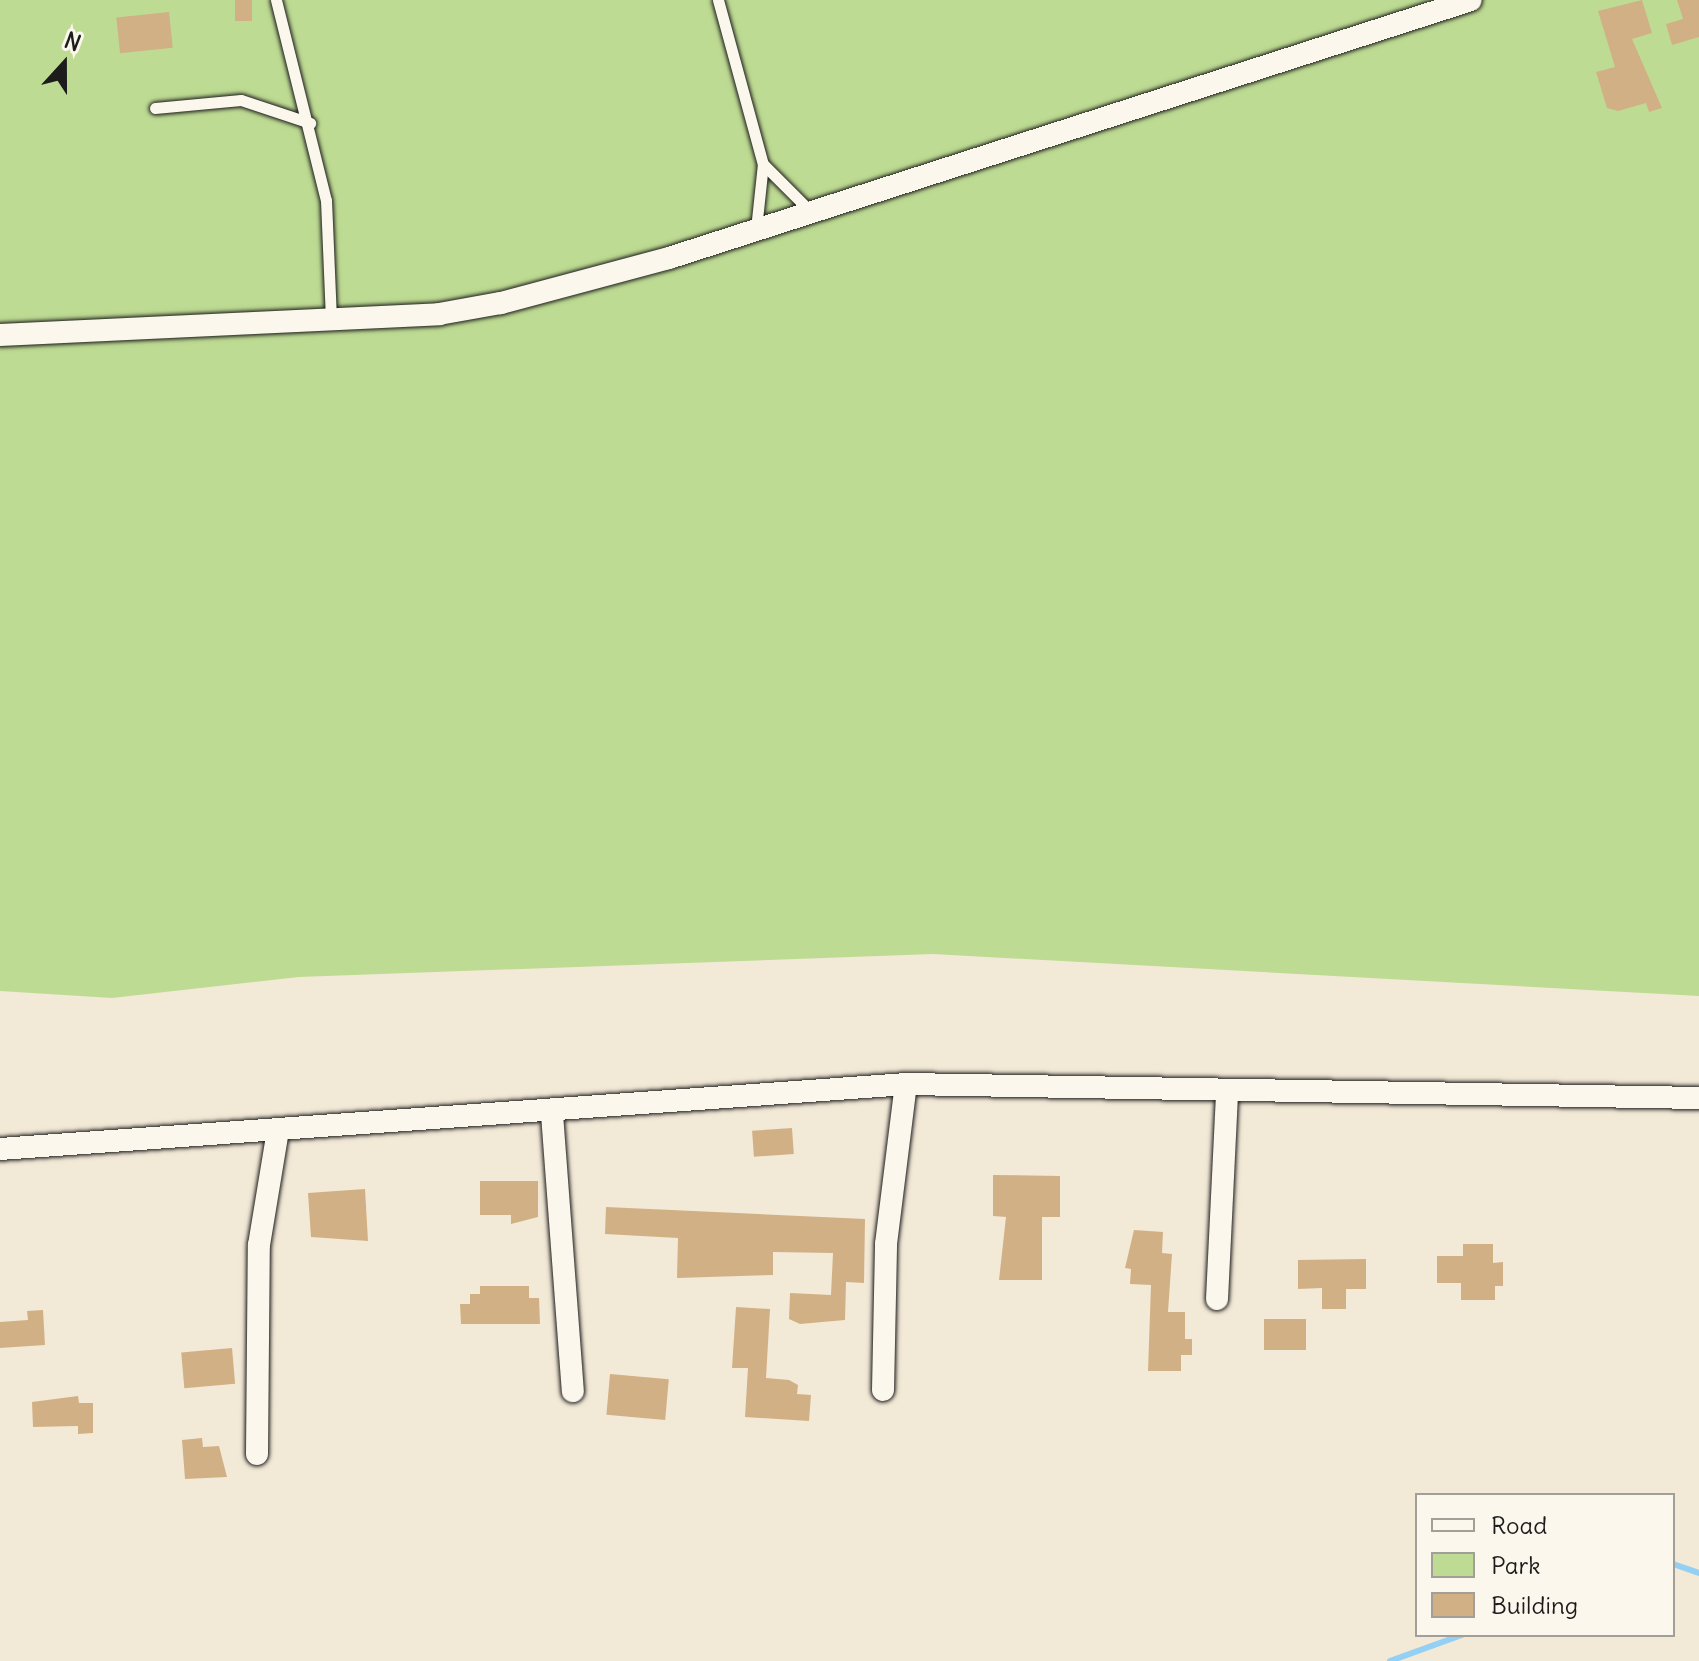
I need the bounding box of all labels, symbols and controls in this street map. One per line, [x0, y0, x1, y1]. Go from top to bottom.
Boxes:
north arrow [24, 24, 104, 104]
text: N [60, 26, 85, 57]
legend [1415, 1493, 1675, 1637]
text: Road [1491, 1510, 1547, 1540]
text: Park [1491, 1550, 1541, 1580]
text: Building [1491, 1590, 1578, 1620]

